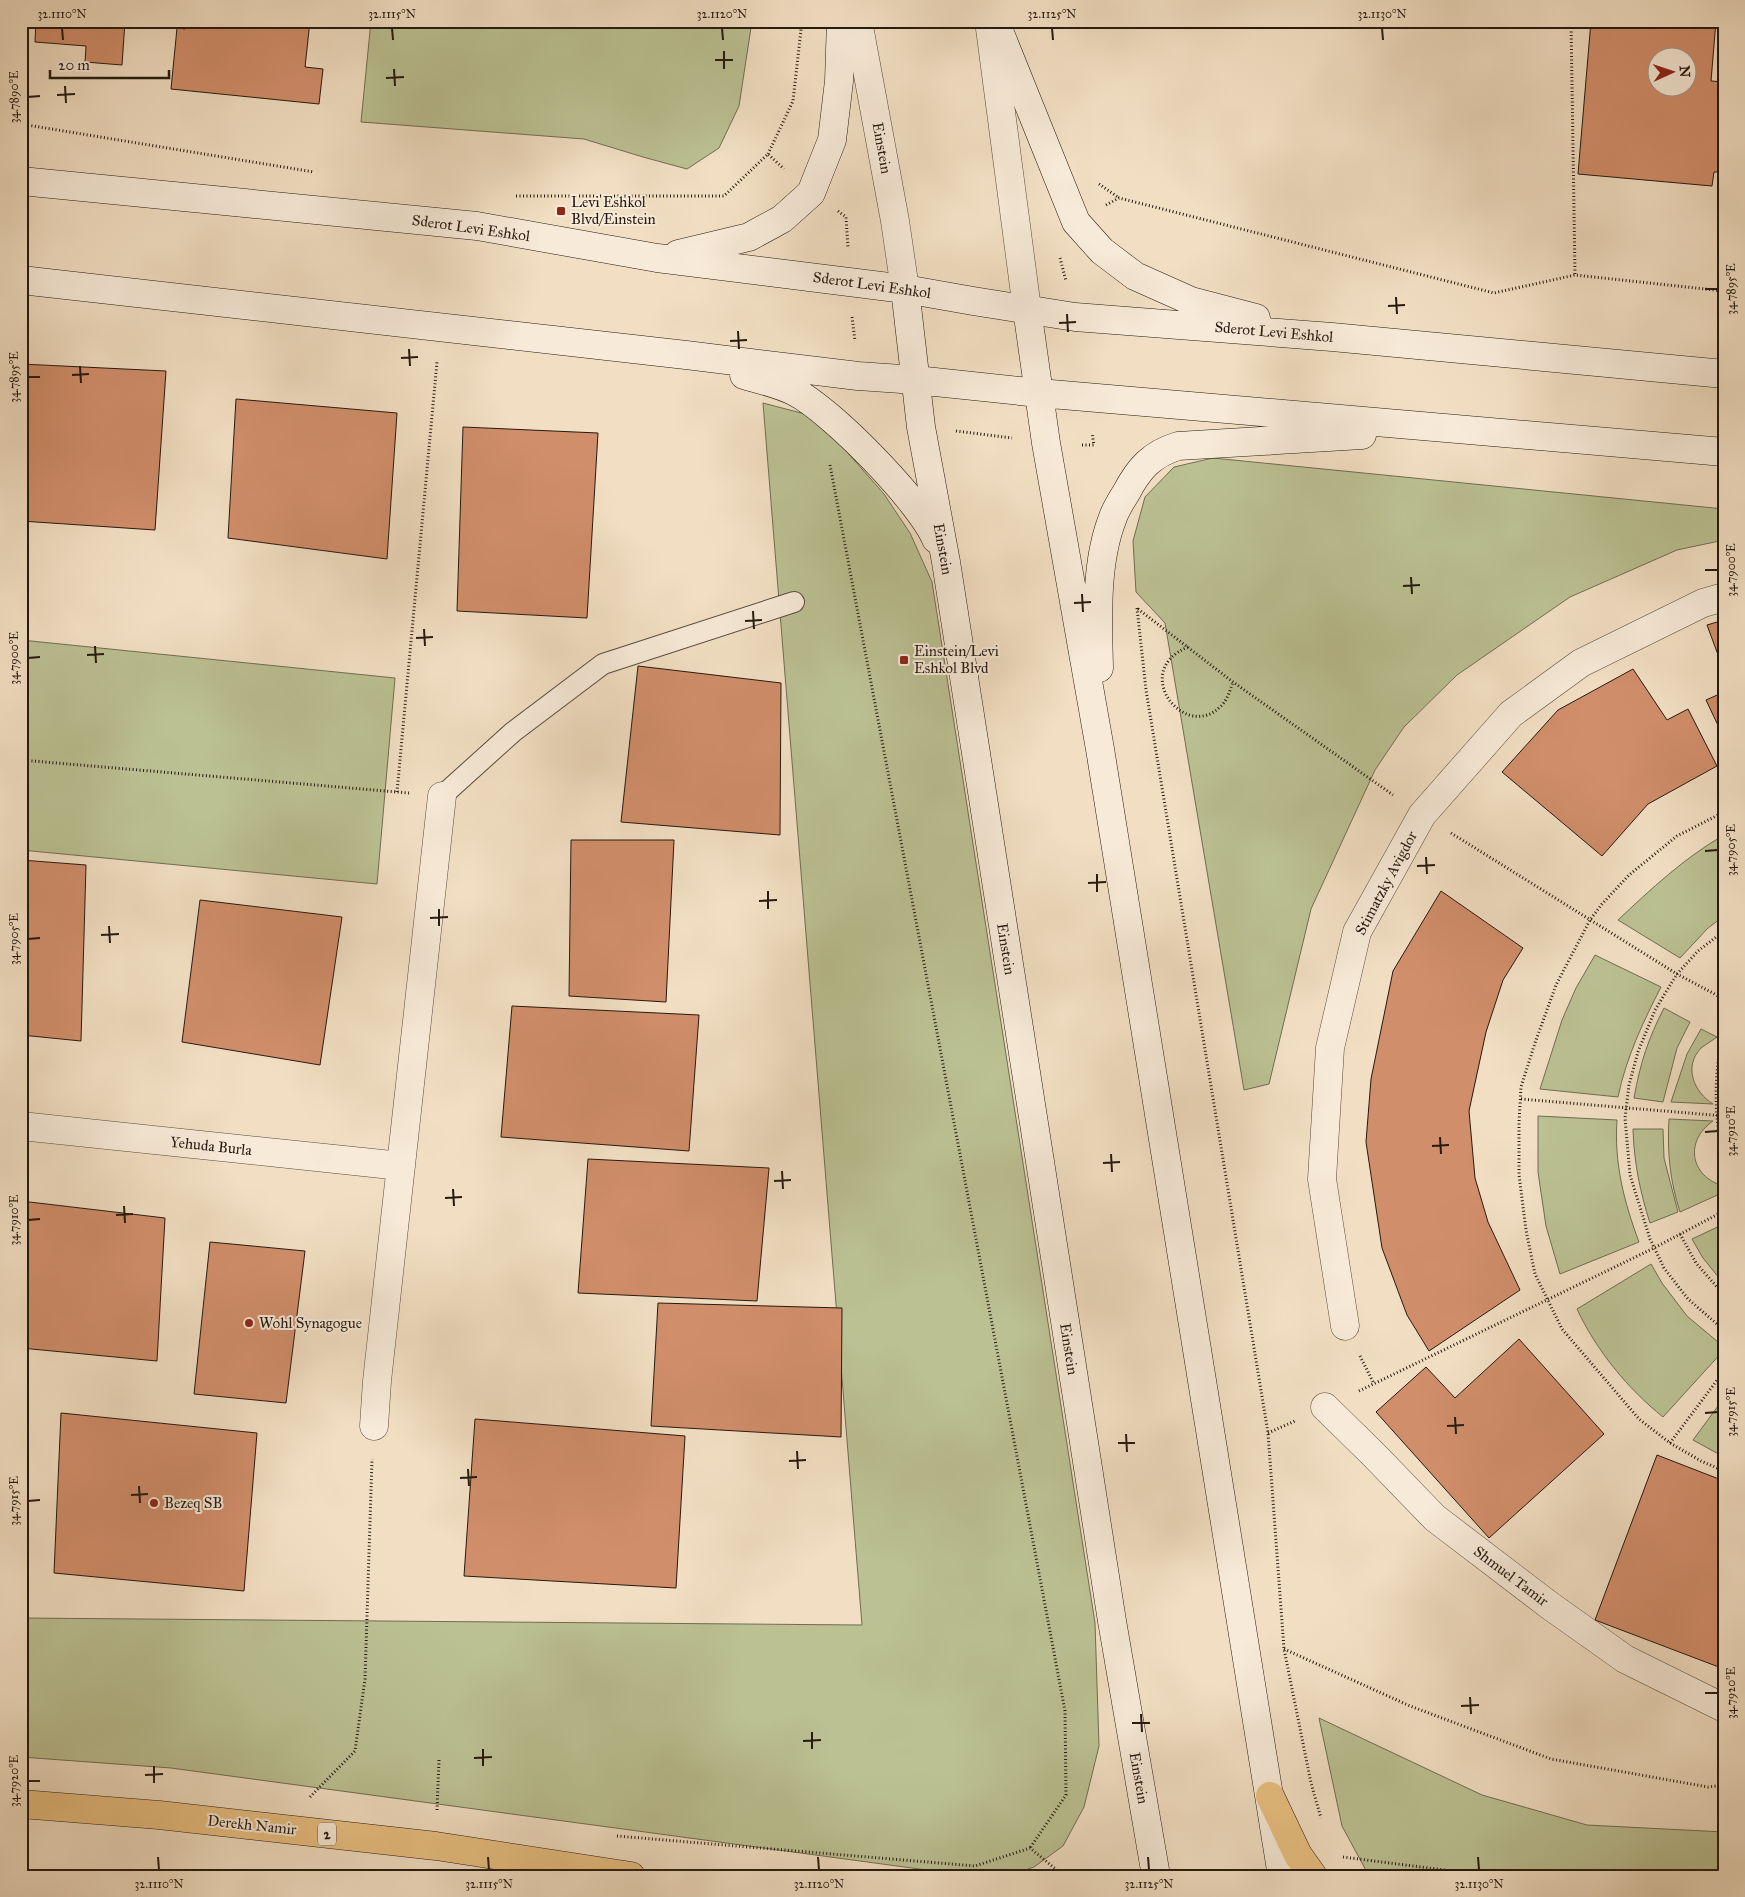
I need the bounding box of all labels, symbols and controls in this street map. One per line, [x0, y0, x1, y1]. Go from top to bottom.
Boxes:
text: 32.1110°N [37, 7, 87, 21]
text: 32.1115°N [368, 7, 416, 21]
text: 32.1120°N [697, 7, 747, 21]
text: 32.1125°N [1028, 7, 1076, 21]
text: 32.1130°N [1357, 7, 1407, 21]
scale bar [50, 48, 169, 80]
north arrow [1648, 48, 1698, 98]
text: 20 m [58, 56, 90, 74]
text: N [1676, 65, 1693, 78]
text: 34.7890°E [7, 70, 21, 123]
street label: Einstein [869, 121, 895, 175]
place label: Levi Eshkol Blvd/Einstein [571, 193, 656, 228]
marker: Levi Eshkol Blvd/Einstein [555, 205, 567, 217]
street label: Sderot Levi Eshkol [411, 211, 532, 245]
text: 34.7895°E [1724, 263, 1738, 315]
street label: Sderot Levi Eshkol [812, 268, 933, 302]
street label: Sderot Levi Eshkol [1214, 318, 1335, 346]
text: 34.7895°E [7, 351, 21, 403]
street label: Einstein [930, 522, 956, 576]
text: 34.7900°E [1724, 543, 1738, 597]
text: 34.7900°E [7, 631, 21, 685]
place label: Einstein/Levi Eshkol Blvd [914, 642, 999, 677]
marker: Einstein/Levi Eshkol Blvd [898, 654, 910, 666]
text: 34.7905°E [1724, 824, 1738, 876]
street label: Stimatzky Avigdor [1351, 828, 1421, 938]
text: 34.7905°E [7, 913, 21, 965]
street label: Einstein [993, 922, 1019, 976]
text: 34.7910°E [1724, 1105, 1738, 1156]
street label: Yehuda Burla [169, 1133, 253, 1159]
text: 34.7910°E [7, 1194, 21, 1245]
place label: Wohl Synagogue [259, 1314, 362, 1332]
marker: Wohl Synagogue [243, 1317, 255, 1329]
street label: Einstein [1056, 1322, 1082, 1376]
text: 34.7915°E [1724, 1387, 1738, 1437]
text: 34.7915°E [7, 1476, 21, 1526]
place label: Bezeq SB [164, 1494, 222, 1513]
marker: Bezeq SB [148, 1497, 160, 1509]
street label: Shmuel Tamir [1470, 1542, 1552, 1610]
text: 34.7920°E [1724, 1666, 1738, 1719]
street label: Einstein [1126, 1751, 1152, 1805]
text: 34.7920°E [7, 1754, 21, 1807]
street label: Derekh Namir [207, 1811, 298, 1839]
road number: 2 [318, 1822, 336, 1846]
text: 32.1110°N [134, 1877, 184, 1891]
text: 32.1115°N [465, 1877, 513, 1891]
text: 32.1120°N [794, 1877, 844, 1891]
text: 32.1125°N [1125, 1877, 1173, 1891]
text: 32.1130°N [1454, 1877, 1504, 1891]

